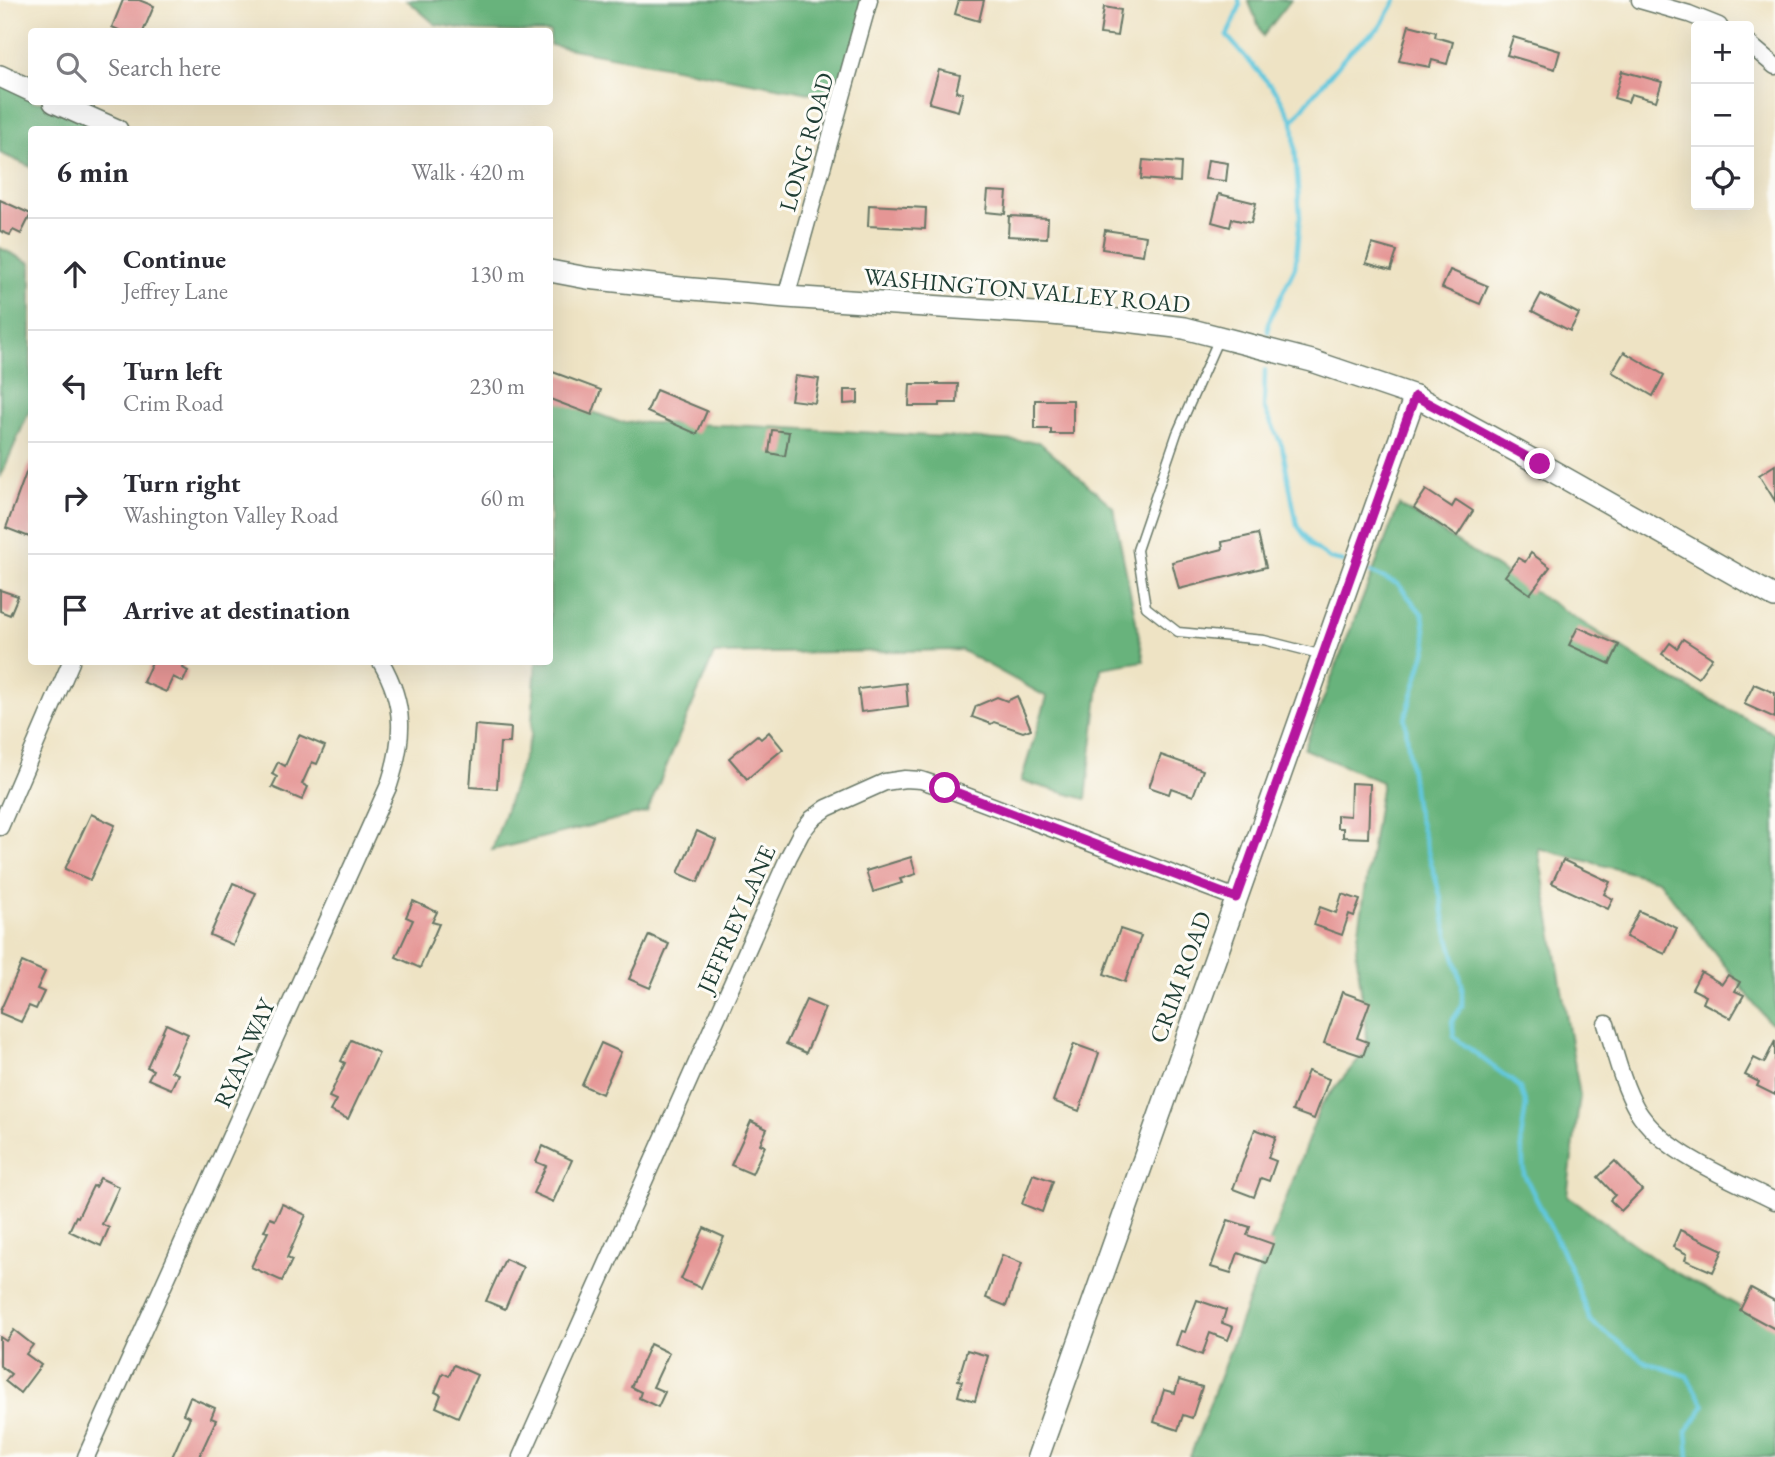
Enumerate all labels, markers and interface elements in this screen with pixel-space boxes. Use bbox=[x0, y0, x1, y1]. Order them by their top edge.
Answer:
map controls bbox=[1691, 21, 1754, 210]
button: + bbox=[1691, 21, 1754, 84]
search box bbox=[28, 28, 553, 105]
icon: search bbox=[52, 48, 90, 86]
text: Search here bbox=[108, 50, 221, 84]
street label: LONG ROAD bbox=[771, 69, 841, 215]
button: − bbox=[1691, 84, 1754, 147]
button: locate bbox=[1691, 147, 1754, 210]
text: 6 min bbox=[56, 152, 129, 191]
text: Walk · 420 m bbox=[411, 157, 525, 187]
text: Continue bbox=[123, 242, 226, 276]
icon: ahead bbox=[56, 255, 94, 293]
text: 130 m bbox=[469, 259, 525, 289]
street label: WASHINGTON VALLEY ROAD bbox=[862, 260, 1192, 320]
text: Jeffrey Lane bbox=[123, 276, 228, 306]
text: Turn left bbox=[123, 354, 222, 388]
icon: left bbox=[56, 367, 94, 405]
text: 230 m bbox=[469, 371, 525, 401]
text: Crim Road bbox=[123, 388, 223, 418]
route end bbox=[1524, 448, 1555, 479]
text: Turn right bbox=[123, 466, 241, 500]
icon: right bbox=[56, 479, 94, 517]
text: 60 m bbox=[480, 483, 525, 513]
text: Washington Valley Road bbox=[123, 500, 339, 530]
icon: arrive bbox=[56, 591, 94, 629]
text: Arrive at destination bbox=[123, 593, 350, 627]
route start bbox=[929, 772, 960, 803]
street label: JEFFREY LANE bbox=[689, 840, 782, 1000]
street label: CRIM ROAD bbox=[1142, 907, 1218, 1047]
street label: RYAN WAY bbox=[206, 993, 282, 1112]

